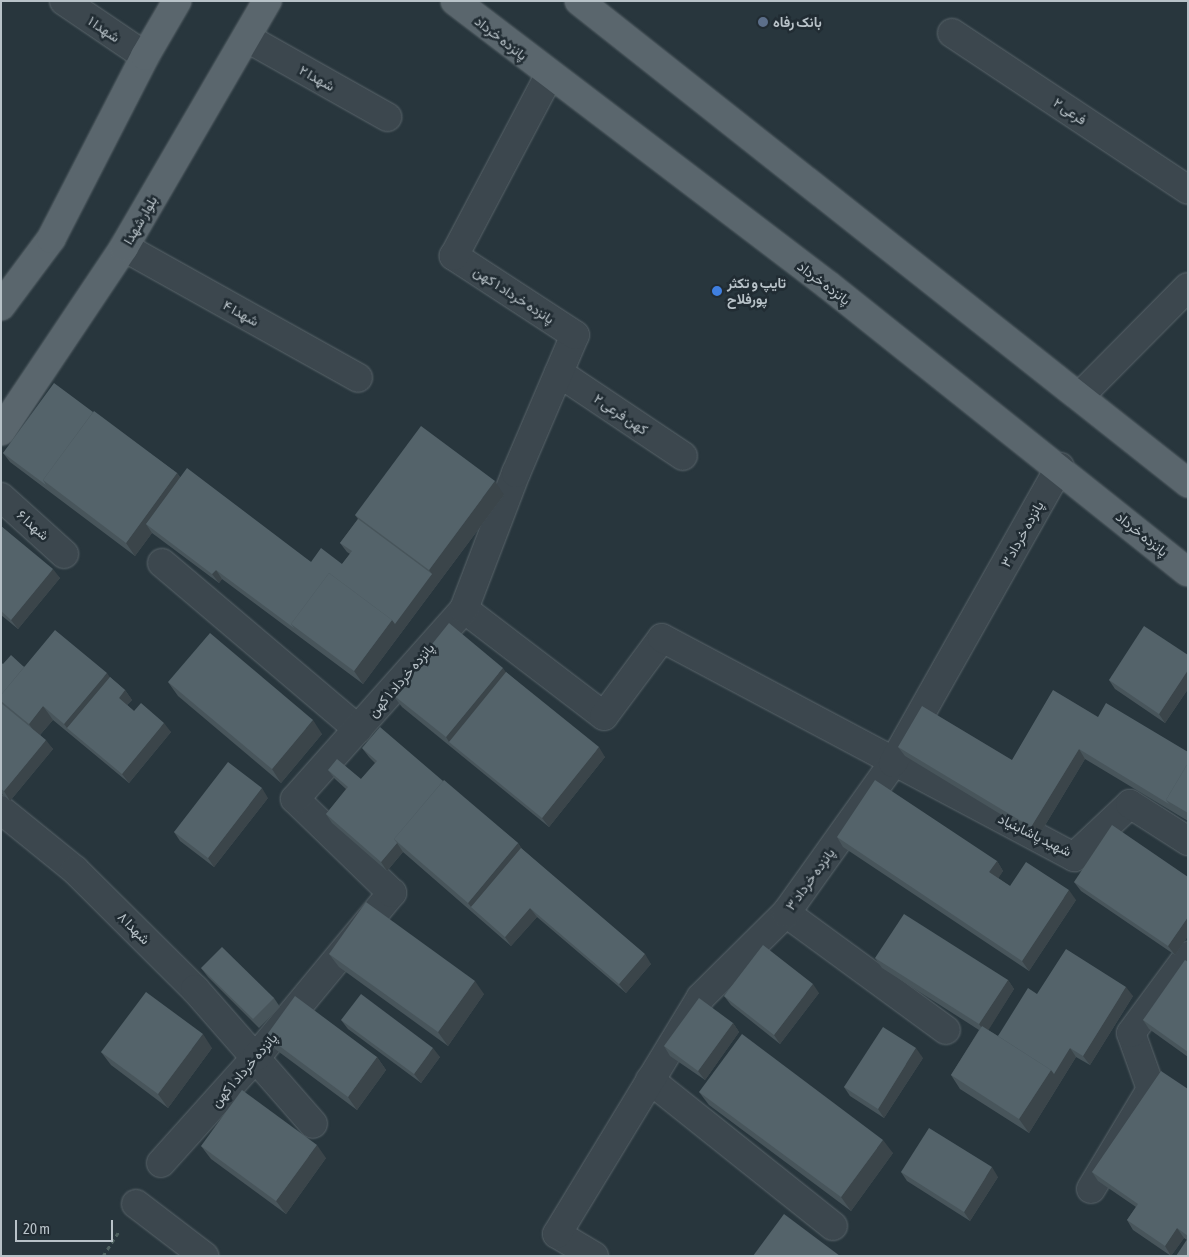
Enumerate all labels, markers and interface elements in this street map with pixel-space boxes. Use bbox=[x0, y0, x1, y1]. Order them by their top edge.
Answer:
street label: شهدا ۱ bbox=[85, 12, 123, 46]
street label: پانزده خرداد bbox=[471, 12, 531, 64]
place label: بانک رفاه bbox=[773, 14, 822, 30]
marker: بانک رفاه bbox=[757, 16, 769, 28]
street label: شهدا ۲ bbox=[296, 61, 338, 95]
street label: فرعی ۲ bbox=[1050, 94, 1090, 128]
street label: بلوار شهدا bbox=[119, 193, 161, 247]
street label: پانزده خرداد bbox=[794, 258, 854, 308]
street label: پانزده خرداد ۱ کهن bbox=[470, 263, 558, 327]
place label: تایپ و تکثر پورفلاح bbox=[727, 275, 786, 308]
marker: تایپ و تکثر پورفلاح bbox=[711, 285, 723, 297]
street label: شهدا ۴ bbox=[220, 296, 262, 330]
street label: کهن فرعی ۲ bbox=[591, 390, 651, 438]
street label: پانزده خرداد ۳ bbox=[997, 498, 1047, 570]
street label: شهدا ۶ bbox=[13, 506, 53, 544]
street label: پانزده خرداد bbox=[1113, 508, 1171, 560]
street label: پانزده خرداد ۱ کهن bbox=[364, 639, 438, 721]
street label: شهید پاشابنیاد bbox=[996, 810, 1074, 860]
street label: پانزده خرداد ۳ bbox=[782, 845, 838, 913]
street label: شهدا ۸ bbox=[114, 908, 154, 948]
street label: پانزده خرداد ۱ کهن bbox=[207, 1029, 281, 1111]
scale bar bbox=[18, 1210, 115, 1242]
text: 20 m bbox=[23, 1220, 50, 1237]

